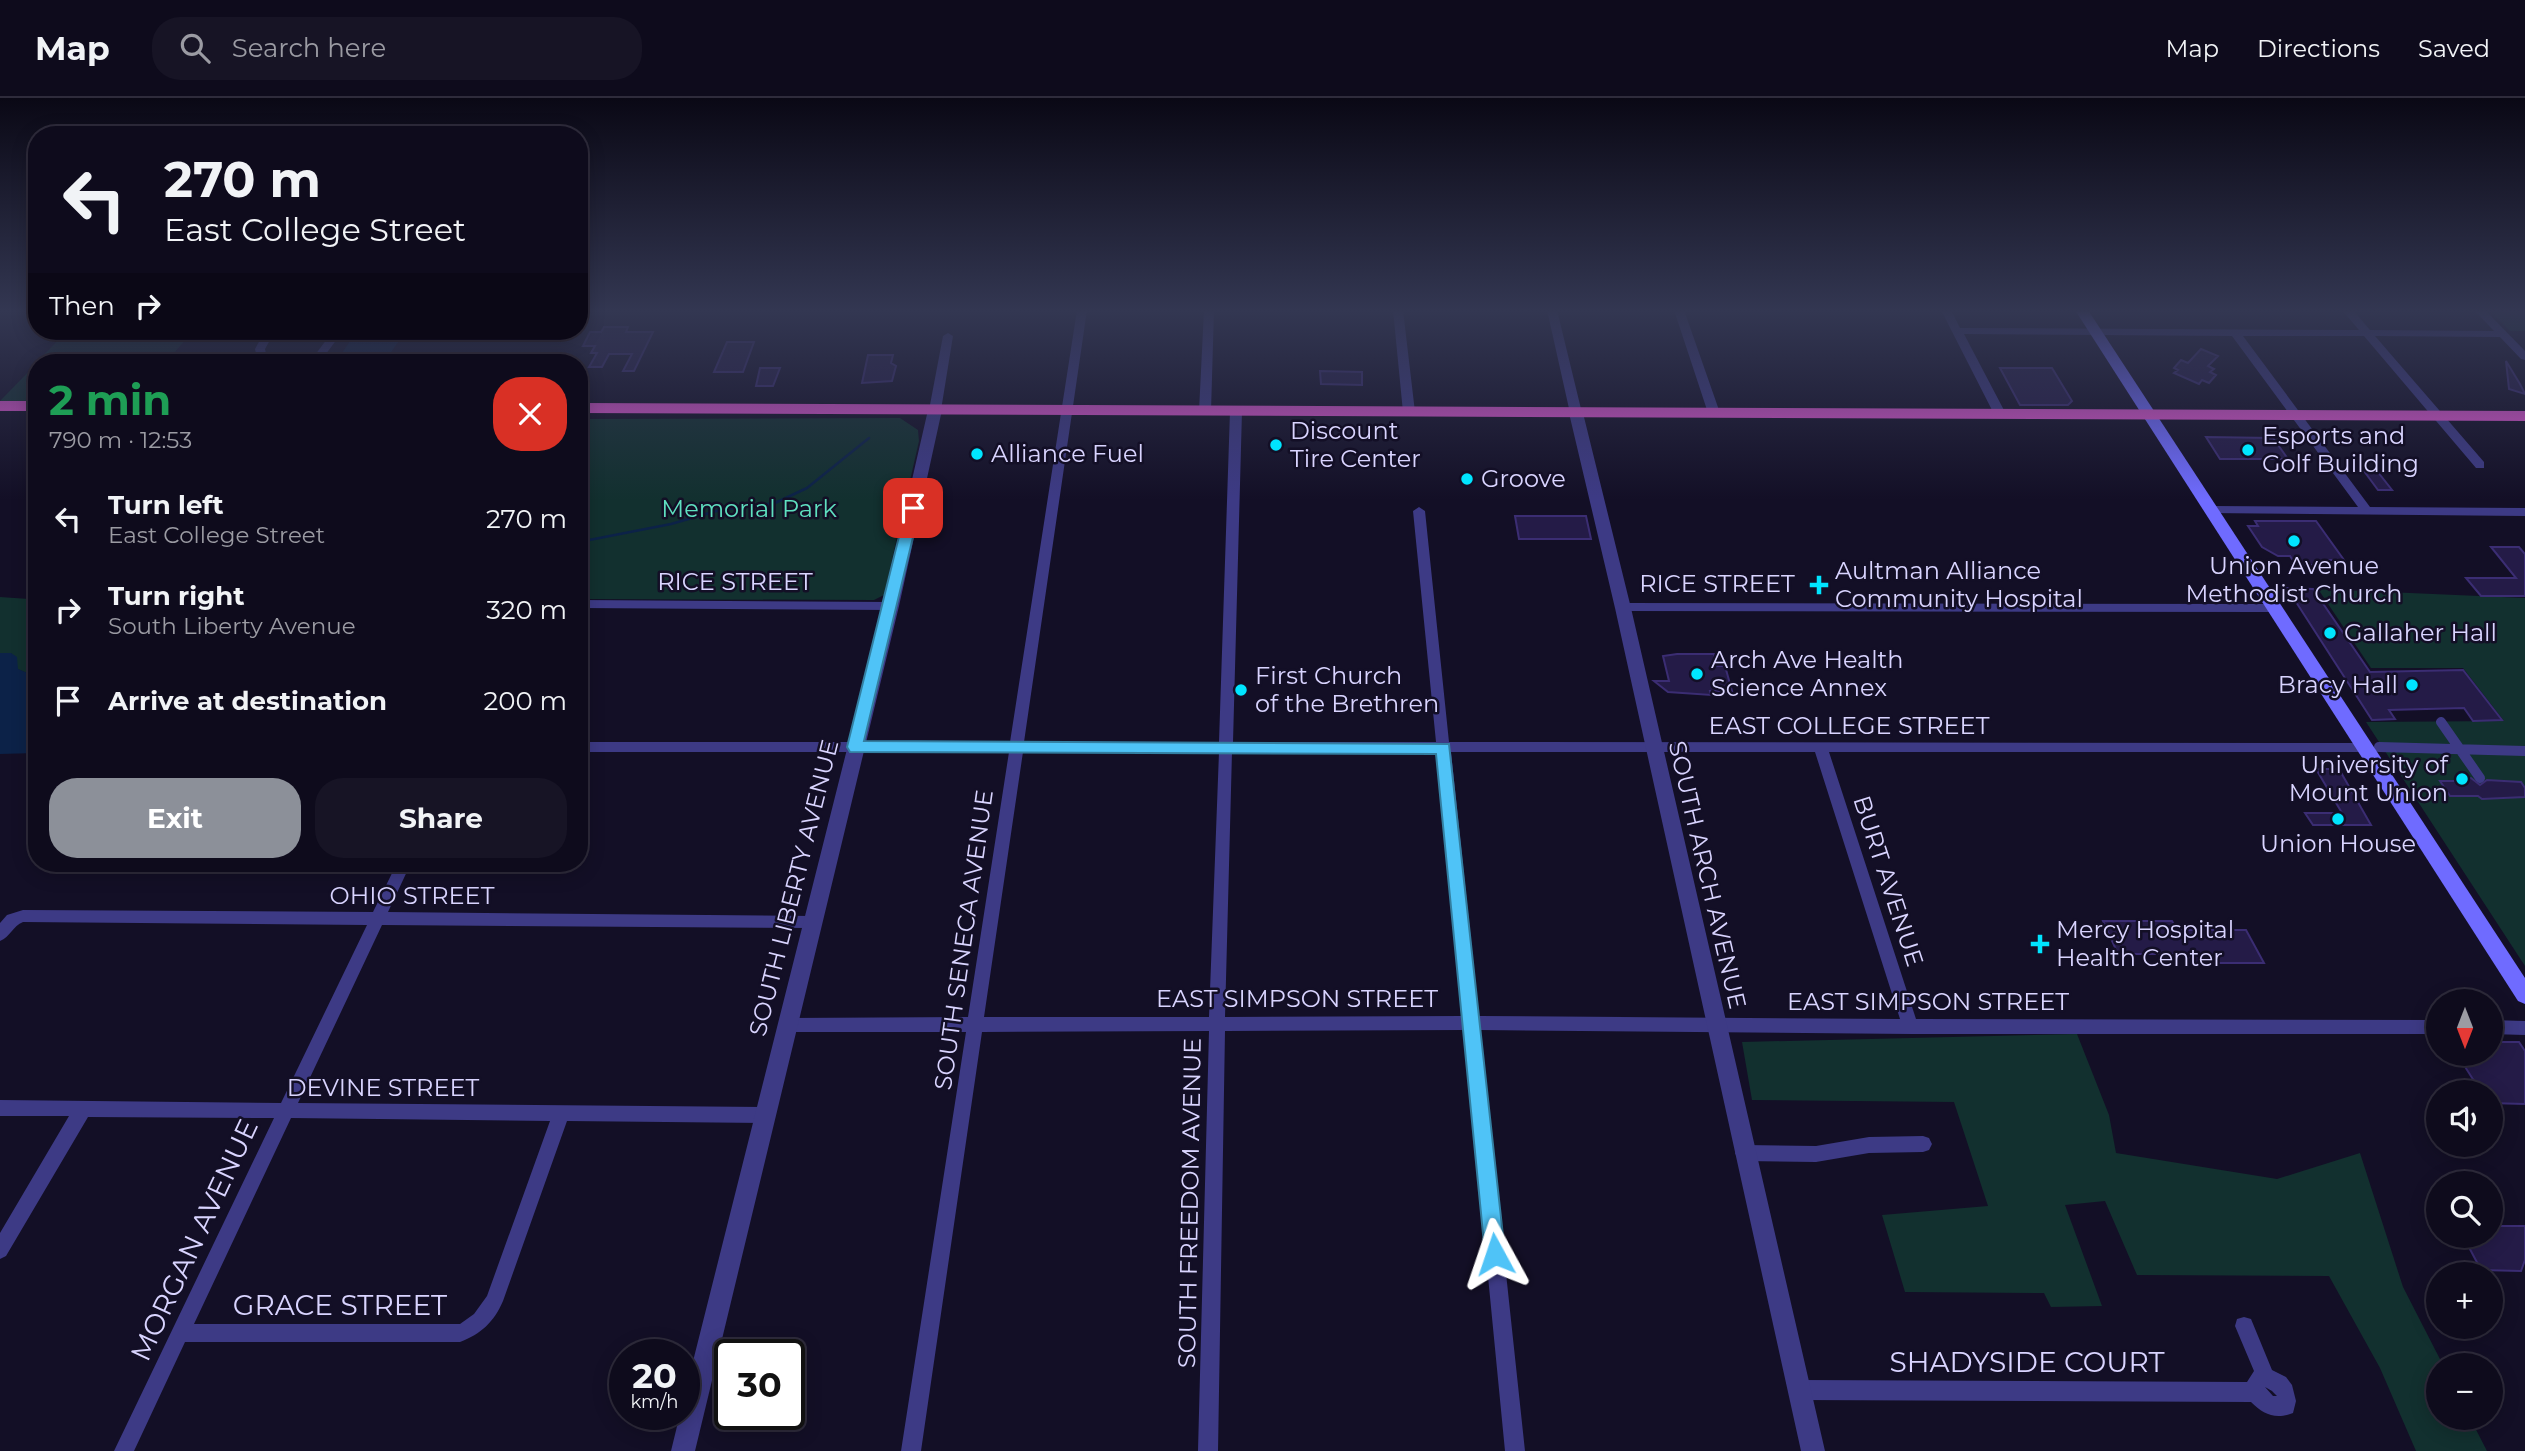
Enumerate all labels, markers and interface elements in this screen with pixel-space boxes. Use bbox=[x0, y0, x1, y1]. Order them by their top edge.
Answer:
search box bbox=[152, 17, 642, 80]
text: Map bbox=[35, 28, 110, 68]
icon: search bbox=[176, 29, 214, 67]
text: Search here bbox=[232, 32, 386, 64]
text: Map bbox=[2166, 34, 2219, 63]
text: Directions bbox=[2257, 34, 2380, 63]
text: Saved bbox=[2418, 34, 2490, 63]
text: 270 m bbox=[164, 150, 321, 209]
icon: left bbox=[49, 154, 140, 245]
text: East College Street bbox=[164, 210, 466, 249]
icon: right bbox=[129, 287, 167, 325]
text: Then bbox=[49, 290, 115, 322]
text: 2 min bbox=[49, 374, 171, 426]
button: close bbox=[493, 377, 567, 451]
place label: Discount Tire Center bbox=[1290, 416, 1421, 473]
place label: Esports and Golf Building bbox=[2262, 421, 2419, 478]
text: 790 m · 12:53 bbox=[49, 426, 192, 454]
marker: Discount Tire Center bbox=[1268, 437, 1284, 453]
place label: Alliance Fuel bbox=[991, 439, 1144, 468]
marker: Esports and Golf Building bbox=[2240, 442, 2256, 458]
marker: Alliance Fuel bbox=[969, 446, 985, 462]
place label: Groove bbox=[1481, 464, 1566, 493]
marker: Groove bbox=[1459, 471, 1475, 487]
pin bbox=[883, 478, 943, 538]
text: Turn left bbox=[108, 489, 224, 521]
icon: arrive bbox=[894, 489, 932, 527]
park label: Memorial Park bbox=[661, 494, 837, 523]
icon: left bbox=[49, 500, 87, 538]
text: 270 m bbox=[486, 503, 567, 535]
text: East College Street bbox=[108, 521, 325, 549]
marker: Union Avenue Methodist Church bbox=[2286, 533, 2302, 549]
place label: Union Avenue Methodist Church bbox=[2185, 551, 2403, 608]
place label: Aultman Alliance Community Hospital bbox=[1835, 556, 2083, 613]
street label: RICE STREET bbox=[657, 567, 813, 596]
street label: RICE STREET bbox=[1639, 569, 1795, 598]
marker: Aultman Alliance Community Hospital bbox=[1809, 575, 1829, 595]
text: Turn right bbox=[108, 580, 244, 612]
icon: right bbox=[49, 591, 87, 629]
text: 320 m bbox=[486, 594, 567, 626]
text: South Liberty Avenue bbox=[108, 612, 356, 640]
place label: Gallaher Hall bbox=[2344, 618, 2497, 647]
marker: Gallaher Hall bbox=[2322, 625, 2338, 641]
place label: Arch Ave Health Science Annex bbox=[1711, 645, 1903, 702]
place label: First Church of the Brethren bbox=[1255, 661, 1439, 718]
marker: Arch Ave Health Science Annex bbox=[1689, 666, 1705, 682]
place label: Bracy Hall bbox=[2278, 670, 2398, 699]
marker: Bracy Hall bbox=[2404, 677, 2420, 693]
icon: arrive bbox=[49, 682, 87, 720]
marker: First Church of the Brethren bbox=[1233, 682, 1249, 698]
text: Arrive at destination bbox=[108, 685, 387, 717]
text: 200 m bbox=[483, 685, 567, 717]
street label: EAST COLLEGE STREET bbox=[1709, 711, 1990, 740]
street label: SOUTH LIBERTY AVENUE bbox=[743, 737, 844, 1039]
street label: SOUTH ARCH AVENUE bbox=[1663, 738, 1752, 1012]
place label: University of Mount Union bbox=[2289, 750, 2449, 807]
marker: University of Mount Union bbox=[2454, 771, 2470, 787]
button: Exit bbox=[49, 778, 301, 858]
button: Share bbox=[315, 778, 567, 858]
street label: SOUTH SENECA AVENUE bbox=[928, 788, 999, 1092]
street label: BURT AVENUE bbox=[1847, 792, 1930, 970]
marker: Union House bbox=[2330, 811, 2346, 827]
place label: Union House bbox=[2260, 829, 2416, 858]
street label: OHIO STREET bbox=[330, 881, 495, 910]
place label: Mercy Hospital Health Center bbox=[2056, 915, 2234, 972]
marker: Mercy Hospital Health Center bbox=[2030, 934, 2050, 954]
street label: EAST SIMPSON STREET bbox=[1156, 984, 1438, 1013]
street label: EAST SIMPSON STREET bbox=[1787, 987, 2069, 1016]
north arrow bbox=[2426, 989, 2502, 1066]
map controls bbox=[2426, 989, 2503, 1430]
street label: SOUTH FREEDOM AVENUE bbox=[1172, 1038, 1207, 1368]
street label: DEVINE STREET bbox=[287, 1073, 480, 1102]
button: sound bbox=[2426, 1080, 2503, 1157]
street label: MORGAN AVENUE bbox=[123, 1114, 265, 1366]
button: search bbox=[2426, 1171, 2503, 1248]
position arrow bbox=[1458, 1217, 1532, 1291]
button: + bbox=[2426, 1262, 2503, 1339]
street label: GRACE STREET bbox=[233, 1288, 447, 1322]
speed limit sign: 30 bbox=[714, 1339, 805, 1430]
street label: SHADYSIDE COURT bbox=[1889, 1345, 2165, 1379]
button: − bbox=[2426, 1353, 2503, 1430]
text: 20 bbox=[632, 1354, 677, 1397]
text: km/h bbox=[630, 1391, 679, 1413]

